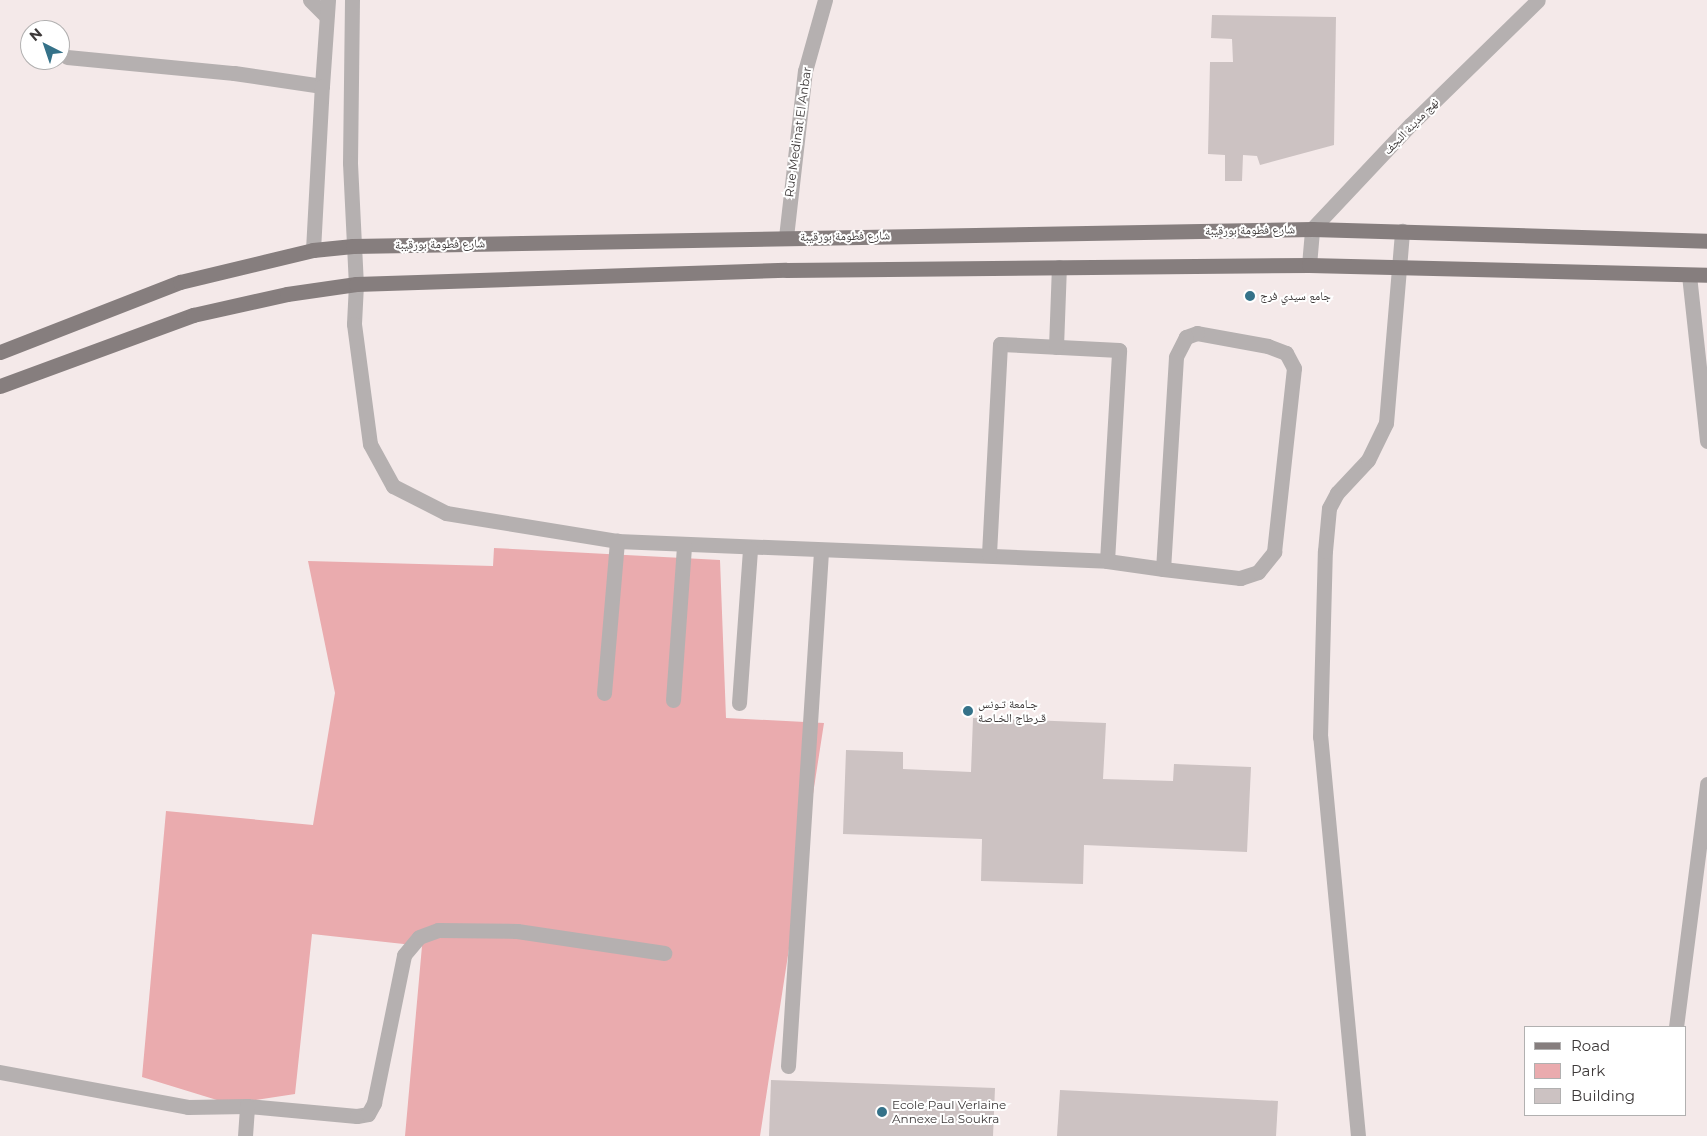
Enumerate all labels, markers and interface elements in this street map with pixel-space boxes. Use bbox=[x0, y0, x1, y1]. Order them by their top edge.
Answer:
north arrow bbox=[20, 20, 70, 70]
text: N bbox=[26, 24, 46, 45]
street label: Rue Medinat El Anbar bbox=[782, 66, 814, 198]
street label: نهج مدينة النجف bbox=[1380, 95, 1442, 157]
street label: شارع فطومة بورقيبة bbox=[1205, 222, 1295, 238]
street label: شارع فطومة بورقيبة bbox=[800, 228, 890, 244]
street label: شارع فطومة بورقيبة bbox=[395, 236, 485, 252]
place label: جامع سيدي فرج bbox=[1260, 289, 1331, 303]
marker: جامع سيدي فرج bbox=[1244, 290, 1256, 302]
place label: جـامعة تـونس قـرطاج الخـاصة bbox=[978, 697, 1046, 725]
marker: جـامعة تـونس قـرطاج الخـاصة bbox=[962, 705, 974, 717]
legend bbox=[1524, 1026, 1687, 1116]
text: Road bbox=[1571, 1036, 1610, 1055]
text: Park bbox=[1571, 1061, 1605, 1080]
text: Building bbox=[1571, 1086, 1635, 1105]
place label: Ecole Paul Verlaine Annexe La Soukra bbox=[892, 1098, 1006, 1126]
marker: Ecole Paul Verlaine Annexe La Soukra bbox=[876, 1106, 888, 1118]

